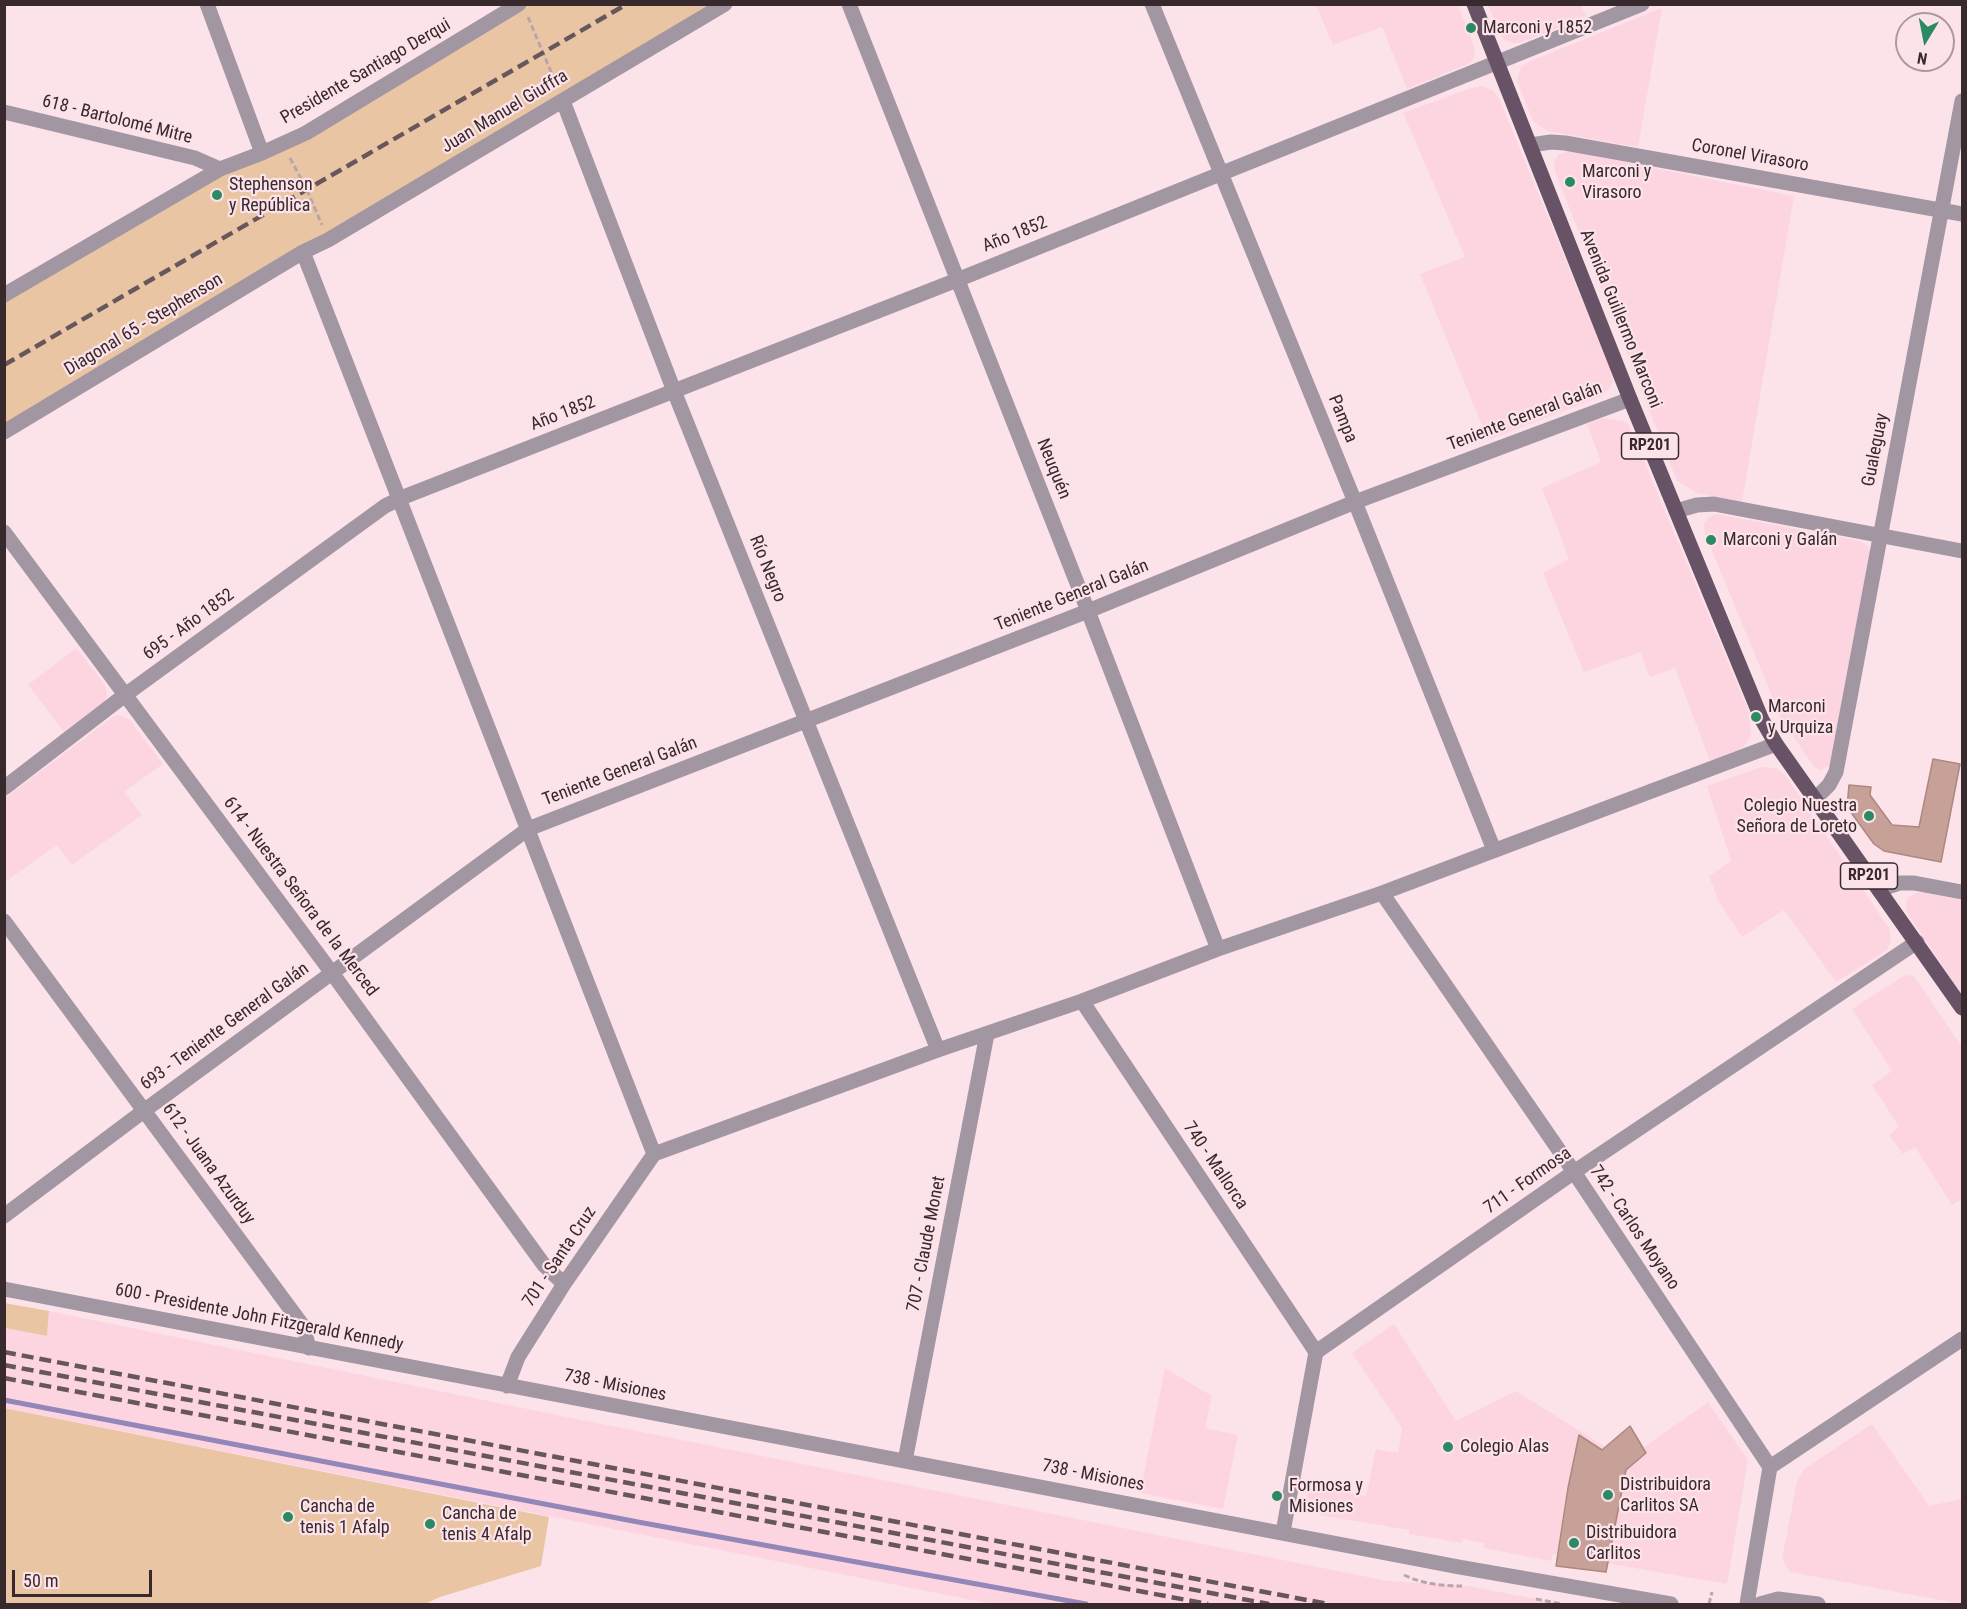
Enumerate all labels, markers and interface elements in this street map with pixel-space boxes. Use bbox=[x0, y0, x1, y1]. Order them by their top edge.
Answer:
north arrow bbox=[1895, 12, 1955, 72]
street label: Presidente Santiago Derqui bbox=[277, 14, 455, 130]
place label: Marconi y 1852 bbox=[1483, 17, 1592, 39]
marker: Marconi y 1852 bbox=[1464, 21, 1478, 35]
text: N bbox=[1916, 48, 1929, 68]
street label: Juan Manuel Giuffra bbox=[438, 66, 572, 158]
street label: 618 - Bartolomé Mitre bbox=[40, 91, 194, 149]
street label: Coronel Virasoro bbox=[1690, 135, 1810, 177]
place label: Marconi y Virasoro bbox=[1582, 161, 1651, 204]
place label: Stephenson y República bbox=[229, 174, 313, 216]
marker: Marconi y Virasoro bbox=[1563, 175, 1577, 189]
marker: Stephenson y República bbox=[210, 188, 224, 202]
street label: Año 1852 bbox=[980, 212, 1050, 258]
street label: Avenida Guillermo Marconi bbox=[1574, 227, 1666, 411]
street label: Diagonal 65 - Stephenson bbox=[61, 269, 227, 381]
street label: Teniente General Galán bbox=[1445, 378, 1605, 456]
street label: Año 1852 bbox=[527, 392, 599, 436]
street label: Pampa bbox=[1323, 392, 1361, 446]
street label: Gualeguay bbox=[1858, 412, 1894, 488]
road number: RP201 bbox=[1622, 433, 1678, 459]
street label: Neuquén bbox=[1031, 436, 1075, 502]
place label: Marconi y Galán bbox=[1723, 529, 1837, 551]
street label: Río Negro bbox=[744, 533, 790, 605]
marker: Marconi y Galán bbox=[1704, 533, 1718, 547]
street label: Teniente General Galán bbox=[992, 555, 1152, 637]
street label: 695 - Año 1852 bbox=[139, 585, 239, 665]
place label: Marconi y Urquiza bbox=[1768, 696, 1833, 738]
marker: Marconi y Urquiza bbox=[1749, 710, 1763, 724]
street label: Teniente General Galán bbox=[540, 733, 700, 811]
street label: 614 - Nuestra Señora de la Merced bbox=[218, 793, 382, 1001]
place label: Colegio Nuestra Señora de Loreto bbox=[1737, 795, 1857, 838]
marker: Colegio Nuestra Señora de Loreto bbox=[1862, 809, 1876, 823]
road number: RP201 bbox=[1840, 863, 1898, 889]
street label: 693 - Teniente General Galán bbox=[136, 959, 314, 1095]
street label: 612 - Juana Azurduy bbox=[157, 1099, 259, 1229]
street label: 740 - Mallorca bbox=[1178, 1118, 1252, 1214]
street label: 711 - Formosa bbox=[1480, 1143, 1576, 1219]
street label: 742 - Carlos Moyano bbox=[1584, 1162, 1684, 1294]
street label: 707 - Claude Monet bbox=[903, 1174, 951, 1314]
street label: 701 - Santa Cruz bbox=[518, 1203, 602, 1311]
street label: 600 - Presidente John Fitzgerald Kennedy bbox=[113, 1279, 405, 1357]
street label: 738 - Misiones bbox=[562, 1365, 668, 1407]
place label: Colegio Alas bbox=[1460, 1436, 1549, 1458]
marker: Colegio Alas bbox=[1441, 1440, 1455, 1454]
street label: 738 - Misiones bbox=[1040, 1455, 1146, 1497]
place label: Distribuidora Carlitos SA bbox=[1620, 1474, 1711, 1516]
place label: Formosa y Misiones bbox=[1289, 1475, 1363, 1518]
marker: Distribuidora Carlitos SA bbox=[1601, 1488, 1615, 1502]
marker: Formosa y Misiones bbox=[1270, 1489, 1284, 1503]
place label: Cancha de tenis 1 Afalp bbox=[300, 1496, 390, 1538]
place label: Cancha de tenis 4 Afalp bbox=[442, 1503, 532, 1546]
marker: Cancha de tenis 1 Afalp bbox=[281, 1510, 295, 1524]
marker: Cancha de tenis 4 Afalp bbox=[423, 1517, 437, 1531]
place label: Distribuidora Carlitos bbox=[1586, 1522, 1677, 1564]
marker: Distribuidora Carlitos bbox=[1567, 1536, 1581, 1550]
scale bar bbox=[15, 1558, 154, 1596]
text: 50 m bbox=[23, 1570, 58, 1591]

